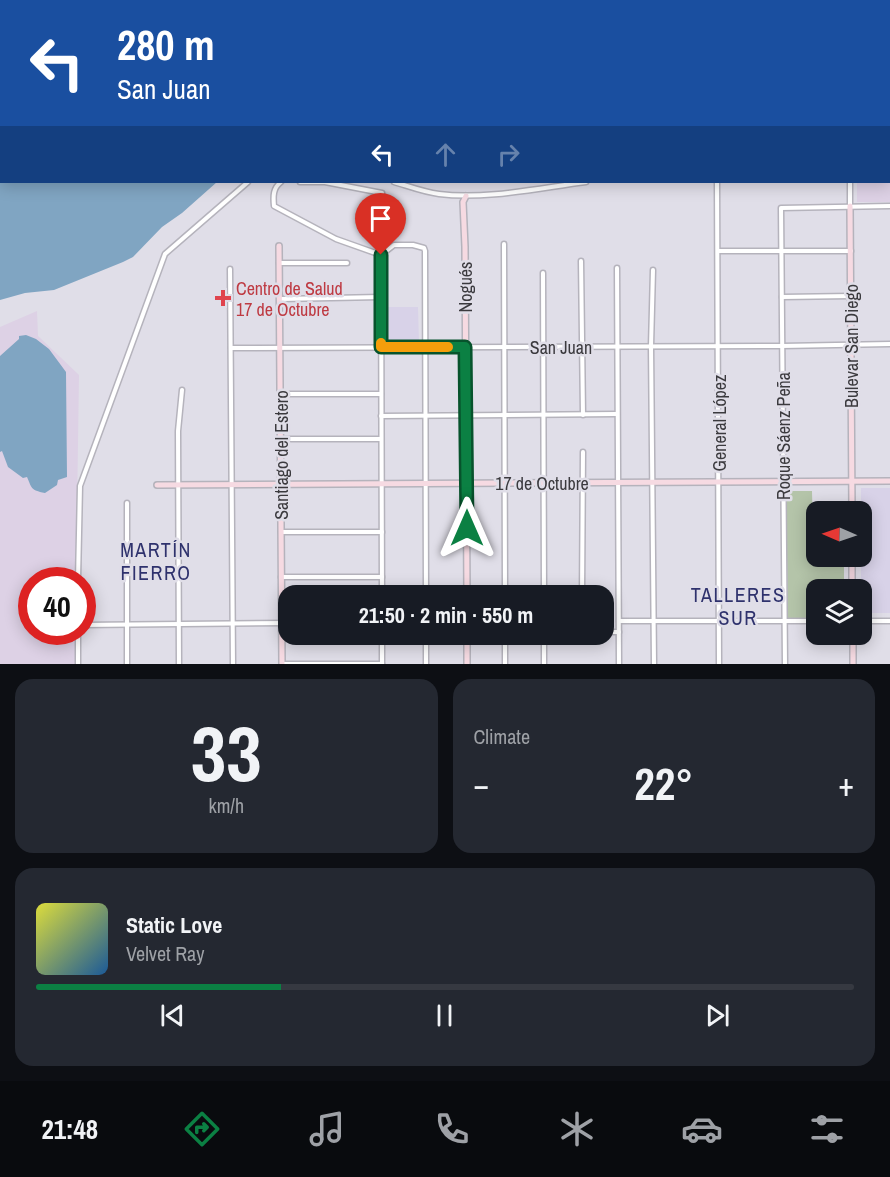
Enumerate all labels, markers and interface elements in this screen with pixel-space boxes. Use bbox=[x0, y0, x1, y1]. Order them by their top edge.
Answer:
text: 280 m bbox=[117, 17, 215, 73]
icon: left bbox=[18, 24, 96, 102]
text: San Juan bbox=[117, 71, 211, 107]
icon: left bbox=[366, 138, 399, 171]
icon: ahead bbox=[429, 138, 462, 171]
icon: right bbox=[492, 138, 525, 171]
pin bbox=[355, 193, 406, 255]
icon: arrive bbox=[364, 202, 397, 235]
street label: Nogués bbox=[453, 262, 478, 312]
place label: Centro de Salud 17 de Octubre bbox=[236, 276, 343, 322]
street label: Bulevar San Diego bbox=[839, 284, 864, 408]
marker: Centro de Salud 17 de Octubre bbox=[214, 289, 232, 307]
street label: San Juan bbox=[530, 335, 592, 360]
street label: Roque Sáenz Peña bbox=[771, 372, 796, 500]
street label: General López bbox=[707, 375, 732, 471]
street label: Santiago del Estero bbox=[269, 390, 294, 520]
street label: 17 de Octubre bbox=[495, 471, 589, 496]
position arrow bbox=[435, 496, 499, 560]
north arrow bbox=[806, 501, 872, 567]
map controls bbox=[806, 501, 872, 645]
district label: MARTÍN FIERRO bbox=[120, 536, 192, 586]
speed limit sign: 40 bbox=[18, 567, 96, 645]
button: layers bbox=[806, 579, 872, 645]
district label: TALLERES SUR bbox=[691, 581, 785, 631]
text: 21:50 · 2 min · 550 m bbox=[359, 600, 533, 630]
text: 33 bbox=[191, 700, 262, 805]
text: Climate bbox=[474, 723, 530, 750]
text: 22° bbox=[634, 753, 693, 814]
text: − bbox=[474, 762, 489, 806]
text: + bbox=[838, 762, 854, 806]
text: km/h bbox=[208, 792, 244, 819]
text: Static Love bbox=[126, 910, 222, 940]
text: Velvet Ray bbox=[126, 940, 204, 967]
icon: previous bbox=[156, 999, 189, 1032]
icon: pause bbox=[428, 999, 461, 1032]
icon: next bbox=[701, 999, 734, 1032]
icon: directions bbox=[181, 1108, 223, 1150]
icon: music bbox=[306, 1108, 348, 1150]
icon: phone bbox=[431, 1108, 473, 1150]
icon: climate bbox=[556, 1108, 598, 1150]
icon: car bbox=[681, 1108, 723, 1150]
icon: filters bbox=[806, 1108, 848, 1150]
text: 21:48 bbox=[42, 1111, 98, 1147]

